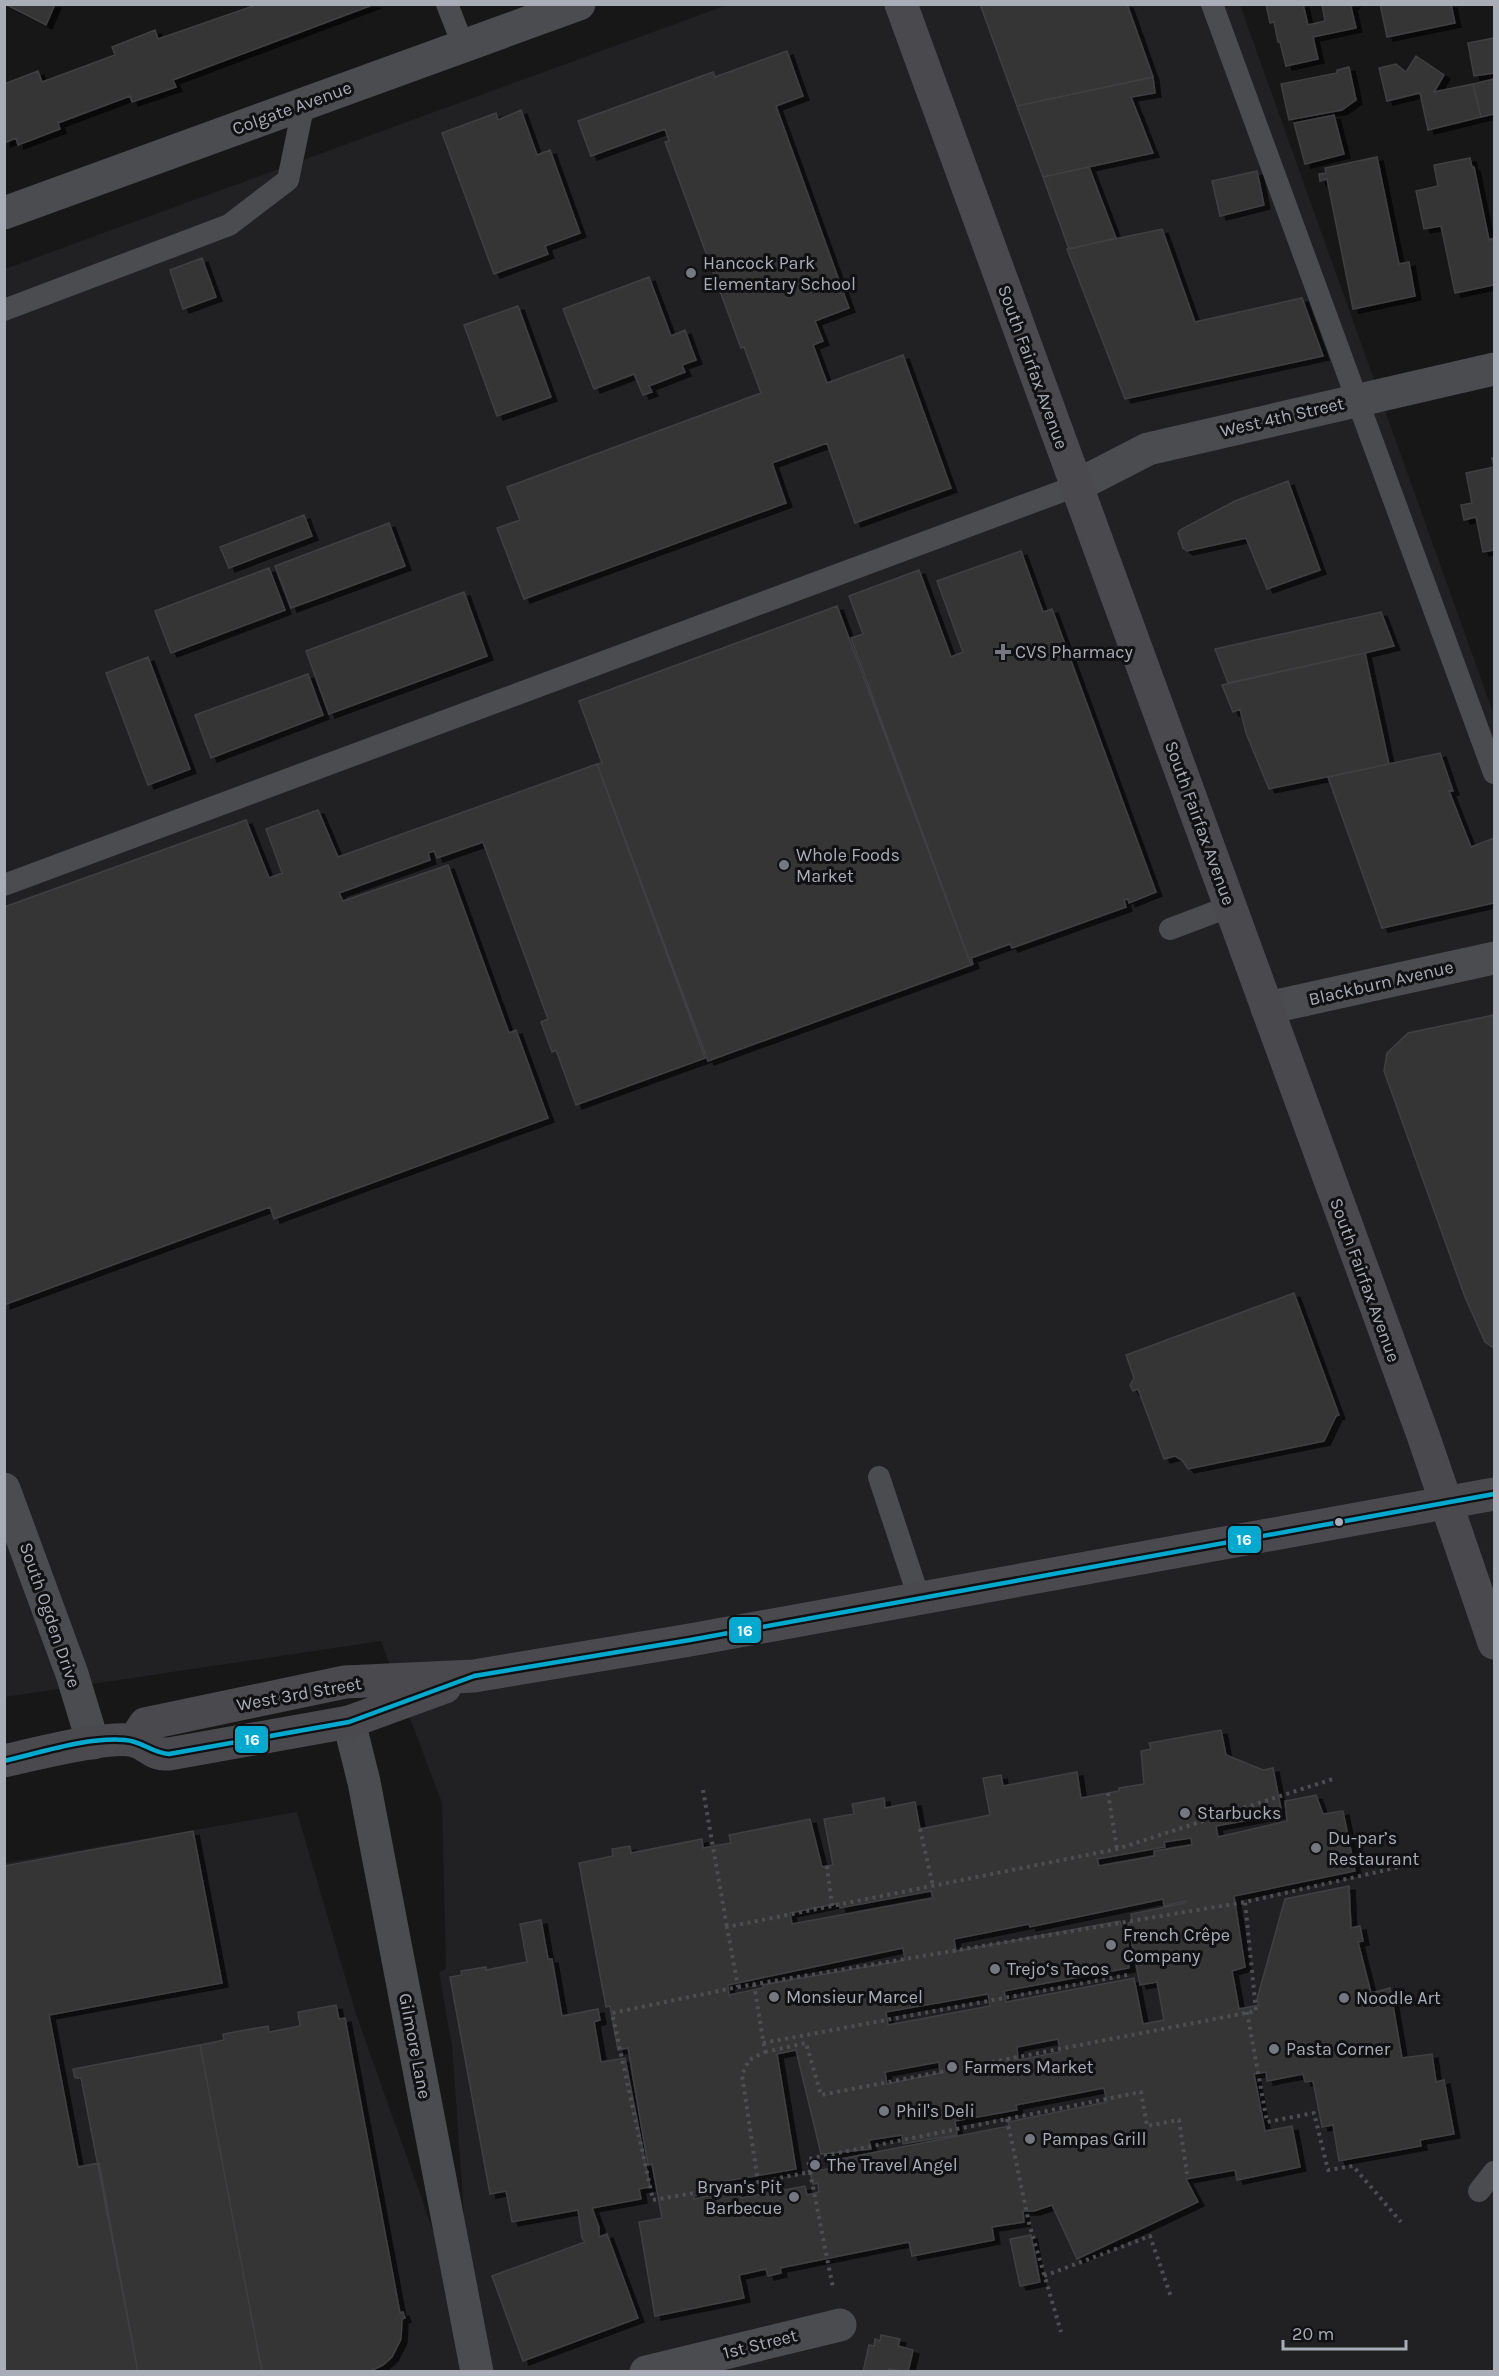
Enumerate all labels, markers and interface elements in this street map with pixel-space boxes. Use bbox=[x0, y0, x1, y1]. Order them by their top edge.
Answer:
street label: Colgate Avenue bbox=[229, 76, 355, 140]
place label: Hancock Park Elementary School bbox=[703, 252, 856, 295]
marker: Hancock Park Elementary School bbox=[684, 266, 698, 280]
street label: South Fairfax Avenue bbox=[993, 282, 1073, 452]
street label: West 4th Street bbox=[1218, 392, 1346, 442]
place label: CVS Pharmacy bbox=[1015, 641, 1134, 663]
marker: CVS Pharmacy bbox=[996, 645, 1010, 659]
street label: South Fairfax Avenue bbox=[1160, 738, 1240, 908]
place label: Whole Foods Market bbox=[796, 844, 900, 887]
marker: Whole Foods Market bbox=[777, 858, 791, 872]
street label: Blackburn Avenue bbox=[1306, 956, 1456, 1010]
street label: South Fairfax Avenue bbox=[1325, 1195, 1405, 1365]
unlabelled marker bbox=[1333, 1516, 1345, 1528]
line badge: 16 bbox=[1227, 1525, 1262, 1554]
text: 16 bbox=[1236, 1530, 1252, 1549]
street label: South Ogden Drive bbox=[15, 1539, 85, 1691]
line badge: 16 bbox=[728, 1616, 762, 1644]
text: 16 bbox=[737, 1621, 753, 1640]
street label: West 3rd Street bbox=[235, 1672, 364, 1716]
line badge: 16 bbox=[234, 1725, 269, 1754]
text: 16 bbox=[244, 1730, 260, 1749]
place label: Starbucks bbox=[1197, 1802, 1282, 1824]
marker: Starbucks bbox=[1178, 1806, 1192, 1820]
place label: Du-par’s Restaurant bbox=[1328, 1827, 1420, 1870]
marker: Du-par’s Restaurant bbox=[1309, 1841, 1323, 1855]
place label: French Crêpe Company bbox=[1123, 1924, 1230, 1967]
marker: French Crêpe Company bbox=[1104, 1938, 1118, 1952]
place label: Trejo‘s Tacos bbox=[1007, 1958, 1109, 1980]
marker: Trejo‘s Tacos bbox=[988, 1962, 1002, 1976]
place label: Monsieur Marcel bbox=[786, 1986, 923, 2008]
place label: Noodle Art bbox=[1356, 1987, 1441, 2009]
marker: Monsieur Marcel bbox=[767, 1990, 781, 2004]
street label: Gilmore Lane bbox=[394, 1991, 436, 2101]
marker: Noodle Art bbox=[1337, 1991, 1351, 2005]
place label: Pasta Corner bbox=[1286, 2038, 1391, 2060]
marker: Pasta Corner bbox=[1267, 2042, 1281, 2056]
place label: Farmers Market bbox=[964, 2056, 1094, 2078]
marker: Farmers Market bbox=[945, 2060, 959, 2074]
place label: Phil's Deli bbox=[896, 2100, 975, 2122]
marker: Phil's Deli bbox=[877, 2104, 891, 2118]
place label: Pampas Grill bbox=[1042, 2128, 1146, 2150]
marker: Pampas Grill bbox=[1023, 2132, 1037, 2146]
place label: The Travel Angel bbox=[827, 2154, 958, 2176]
marker: The Travel Angel bbox=[808, 2158, 822, 2172]
place label: Bryan's Pit Barbecue bbox=[697, 2176, 782, 2219]
marker: Bryan's Pit Barbecue bbox=[787, 2190, 801, 2204]
scale bar bbox=[1283, 2313, 1406, 2351]
text: 20 m bbox=[1292, 2323, 1334, 2345]
street label: 1st Street bbox=[721, 2324, 800, 2364]

